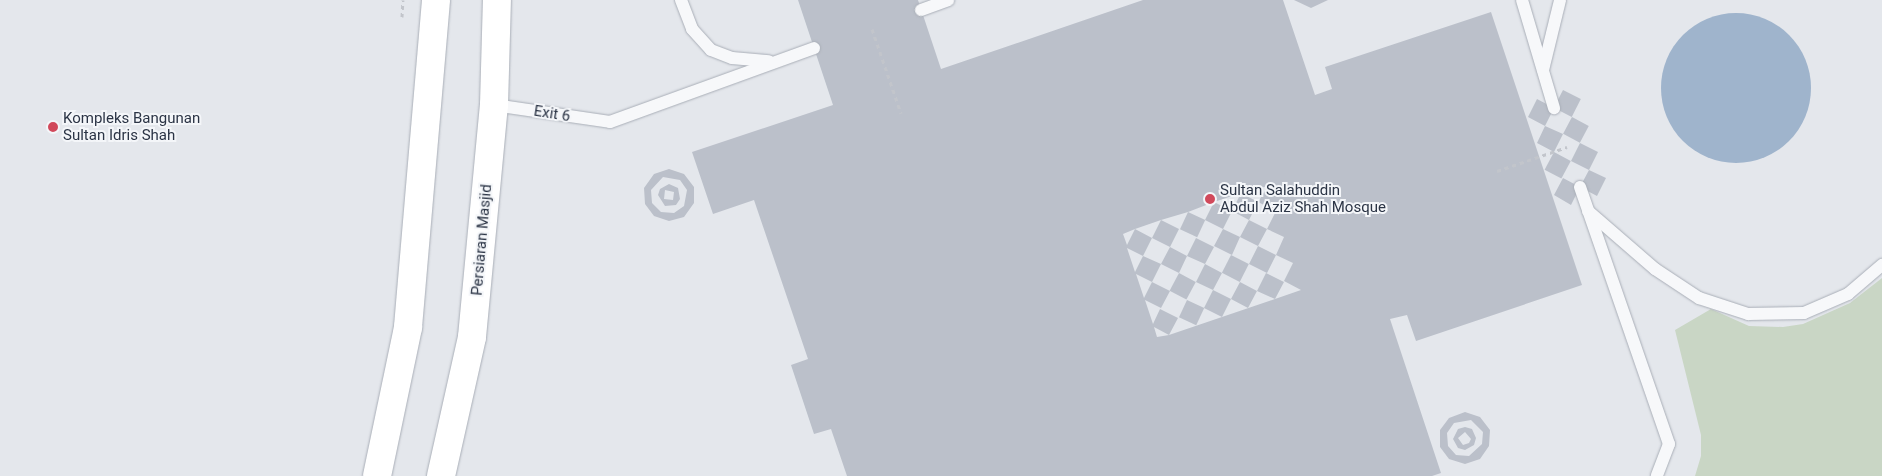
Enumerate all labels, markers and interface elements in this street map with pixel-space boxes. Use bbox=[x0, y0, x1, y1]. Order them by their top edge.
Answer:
street label: Exit 6 bbox=[532, 102, 572, 126]
place label: Kompleks Bangunan Sultan Idris Shah bbox=[63, 109, 200, 144]
marker: Kompleks Bangunan Sultan Idris Shah bbox=[47, 121, 59, 133]
place label: Sultan Salahuddin Abdul Aziz Shah Mosque bbox=[1220, 181, 1386, 216]
street label: Persiaran Masjid bbox=[468, 184, 496, 296]
marker: Sultan Salahuddin Abdul Aziz Shah Mosque bbox=[1204, 193, 1216, 205]

